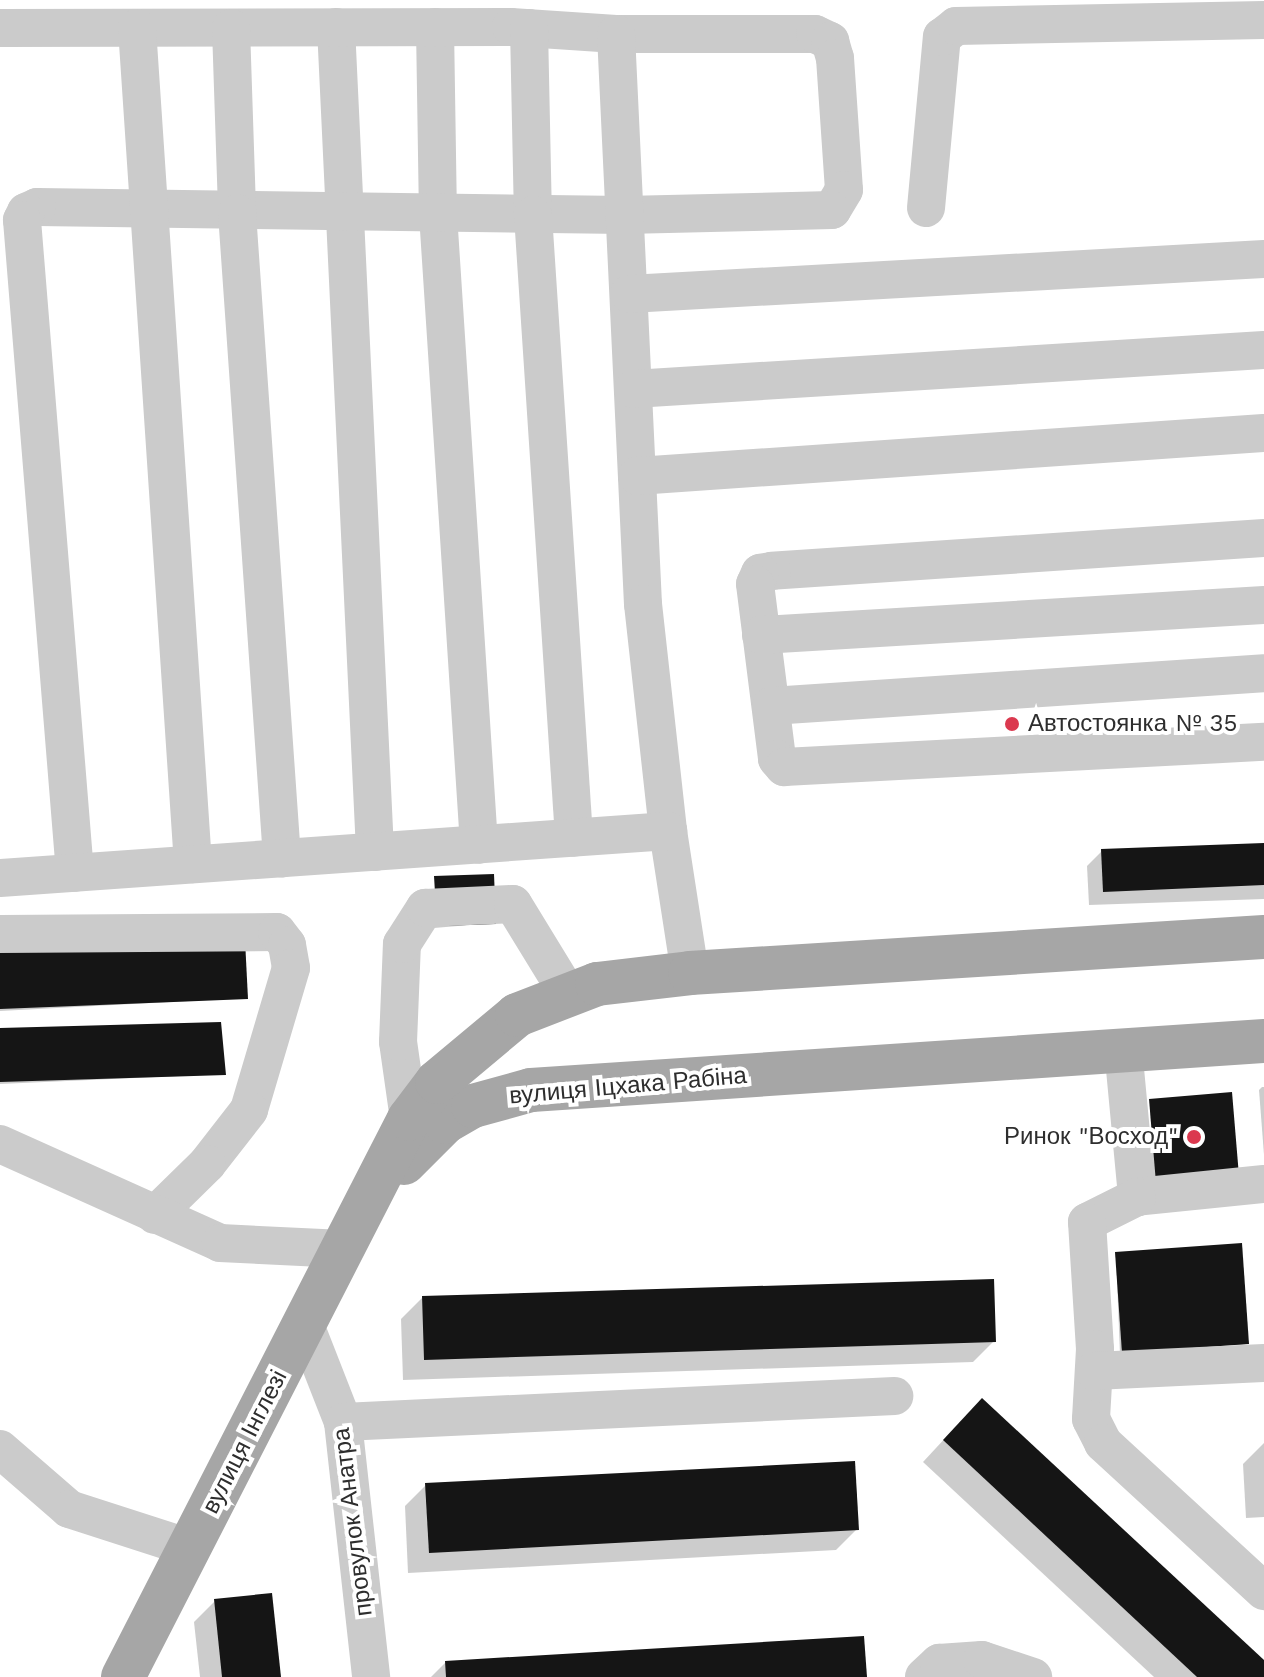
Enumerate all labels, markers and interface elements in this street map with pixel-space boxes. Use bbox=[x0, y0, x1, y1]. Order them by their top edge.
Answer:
place label: Автостоянка № 35 bbox=[1028, 710, 1238, 738]
marker: Автостоянка № 35 bbox=[1003, 715, 1021, 733]
street label: вулиця Іцхака Рабіна bbox=[508, 1061, 748, 1111]
place label: Ринок "Восход" bbox=[1004, 1123, 1178, 1151]
marker: Ринок "Восход" bbox=[1185, 1128, 1203, 1146]
street label: вулиця Інглезі bbox=[196, 1365, 294, 1519]
street label: провулок Анатра bbox=[327, 1426, 379, 1618]

